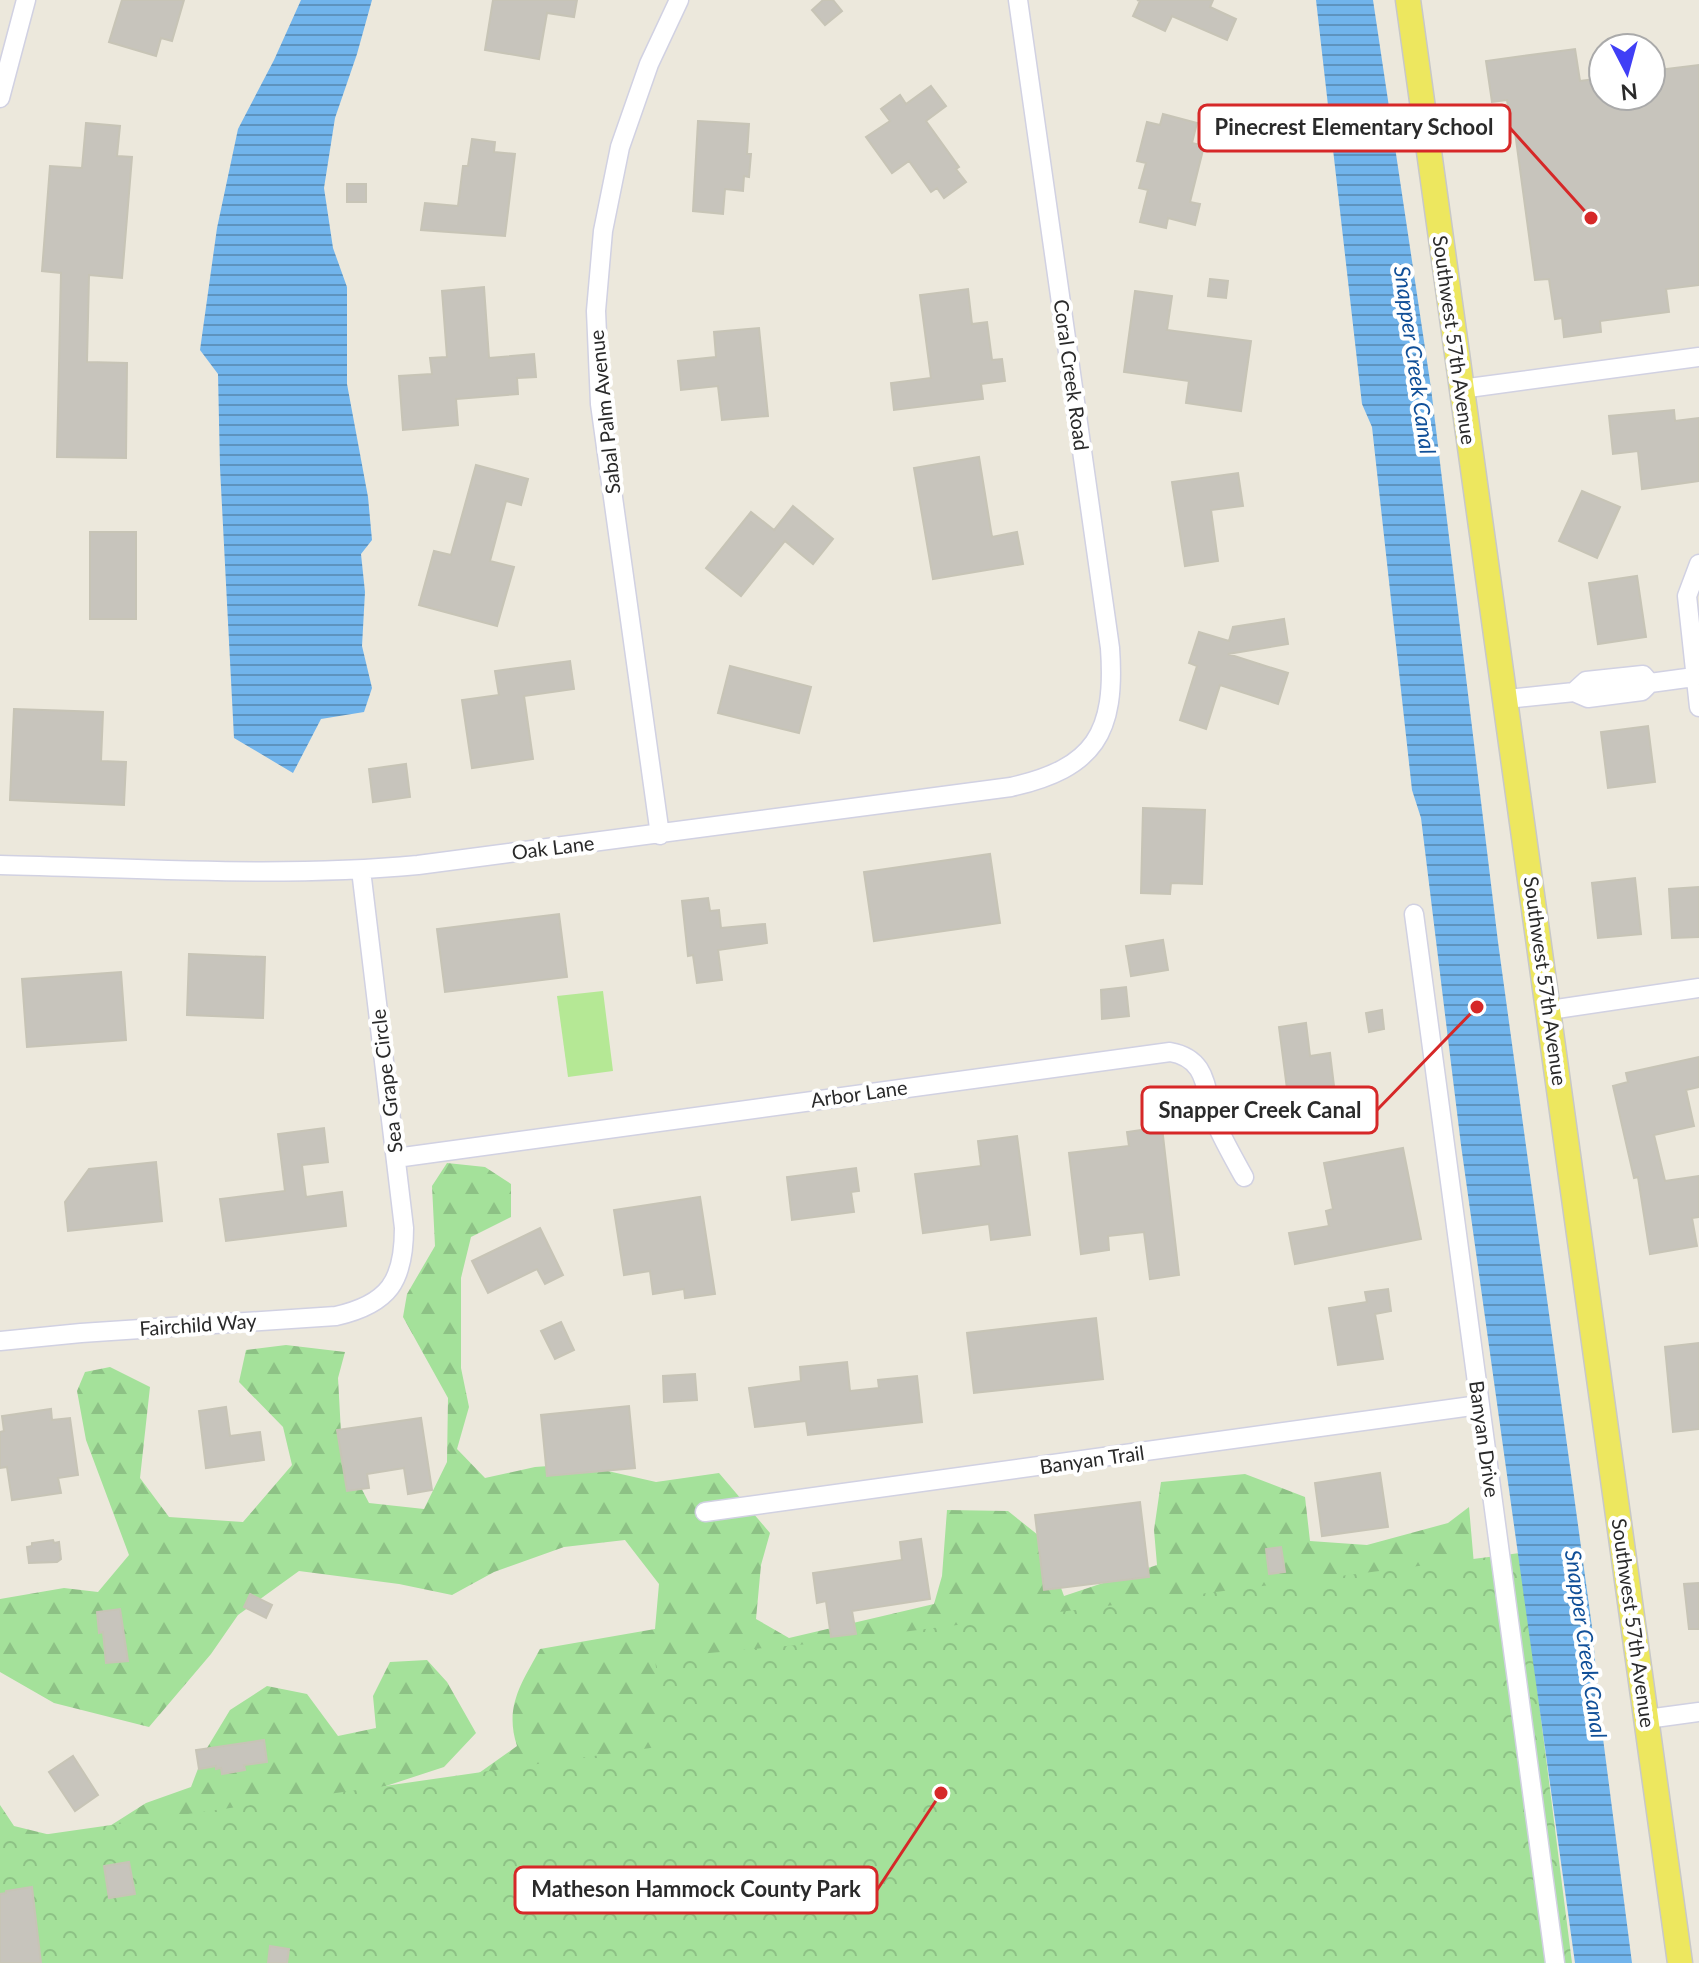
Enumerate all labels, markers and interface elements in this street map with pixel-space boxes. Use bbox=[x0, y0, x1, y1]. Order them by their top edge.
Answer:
north arrow bbox=[1587, 32, 1667, 112]
text: N bbox=[1619, 78, 1639, 107]
callout: Pinecrest Elementary School bbox=[1199, 105, 1510, 151]
text: Pinecrest Elementary School bbox=[1215, 113, 1493, 140]
street label: Southwest 57th Avenue bbox=[1428, 234, 1482, 446]
water label: Snapper Creek Canal bbox=[1389, 264, 1442, 456]
street label: Coral Creek Road bbox=[1050, 298, 1094, 452]
street label: Sabal Palm Avenue bbox=[583, 329, 625, 495]
street label: Oak Lane bbox=[510, 830, 595, 864]
street label: Southwest 57th Avenue bbox=[1519, 875, 1573, 1087]
street label: Sea Grape Circle bbox=[365, 1008, 407, 1154]
street label: Arbor Lane bbox=[809, 1074, 909, 1112]
callout: Snapper Creek Canal bbox=[1142, 1087, 1377, 1133]
text: Snapper Creek Canal bbox=[1158, 1096, 1362, 1123]
street label: Fairchild Way bbox=[139, 1308, 258, 1340]
street label: Banyan Drive bbox=[1465, 1379, 1505, 1499]
street label: Banyan Trail bbox=[1038, 1440, 1146, 1478]
street label: Southwest 57th Avenue bbox=[1607, 1517, 1661, 1729]
water label: Snapper Creek Canal bbox=[1560, 1548, 1613, 1740]
callout: Matheson Hammock County Park bbox=[515, 1867, 877, 1913]
text: Matheson Hammock County Park bbox=[531, 1875, 861, 1902]

